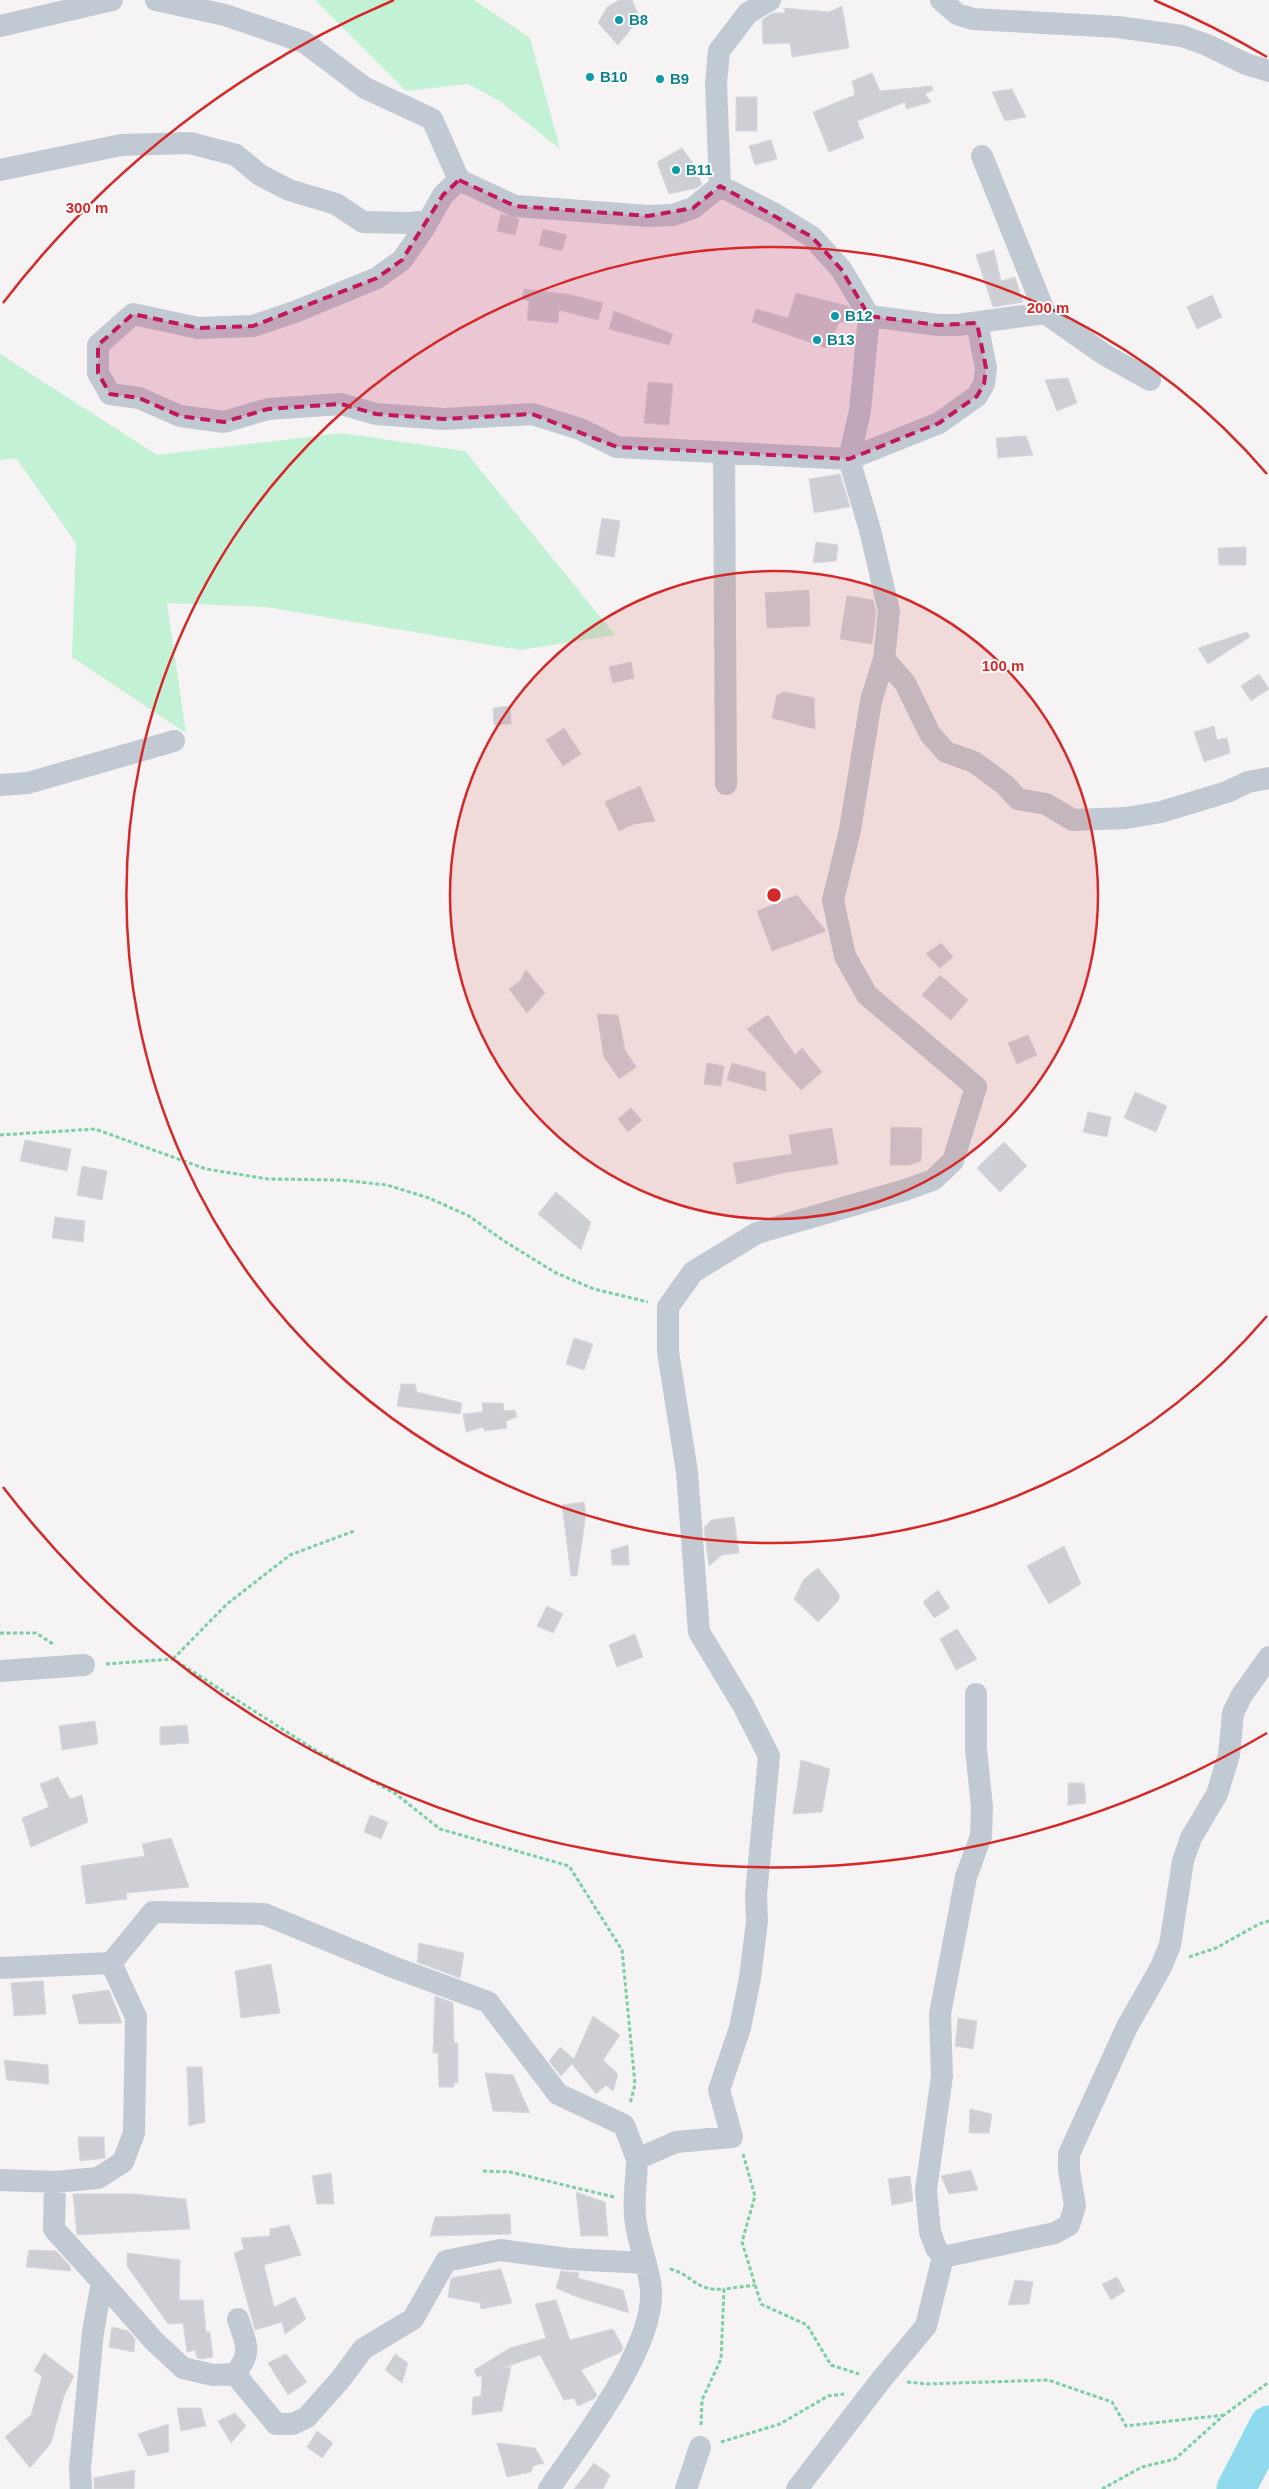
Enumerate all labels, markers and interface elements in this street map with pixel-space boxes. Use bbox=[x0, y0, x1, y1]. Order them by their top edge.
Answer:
place label: B8 bbox=[629, 11, 648, 28]
marker: B8 bbox=[613, 14, 625, 26]
place label: B10 bbox=[600, 68, 628, 85]
place label: B9 bbox=[670, 70, 689, 87]
marker: B10 bbox=[584, 71, 596, 83]
marker: B9 bbox=[654, 73, 666, 85]
place label: B11 bbox=[686, 161, 713, 178]
marker: B11 bbox=[670, 164, 682, 176]
text: 300 m bbox=[66, 199, 108, 216]
text: 200 m bbox=[1027, 299, 1069, 316]
place label: B12 bbox=[845, 307, 873, 324]
marker: B12 bbox=[829, 310, 841, 322]
place label: B13 bbox=[827, 331, 855, 348]
marker: B13 bbox=[811, 334, 823, 346]
text: 100 m bbox=[982, 657, 1024, 674]
centre of rings bbox=[765, 886, 783, 904]

